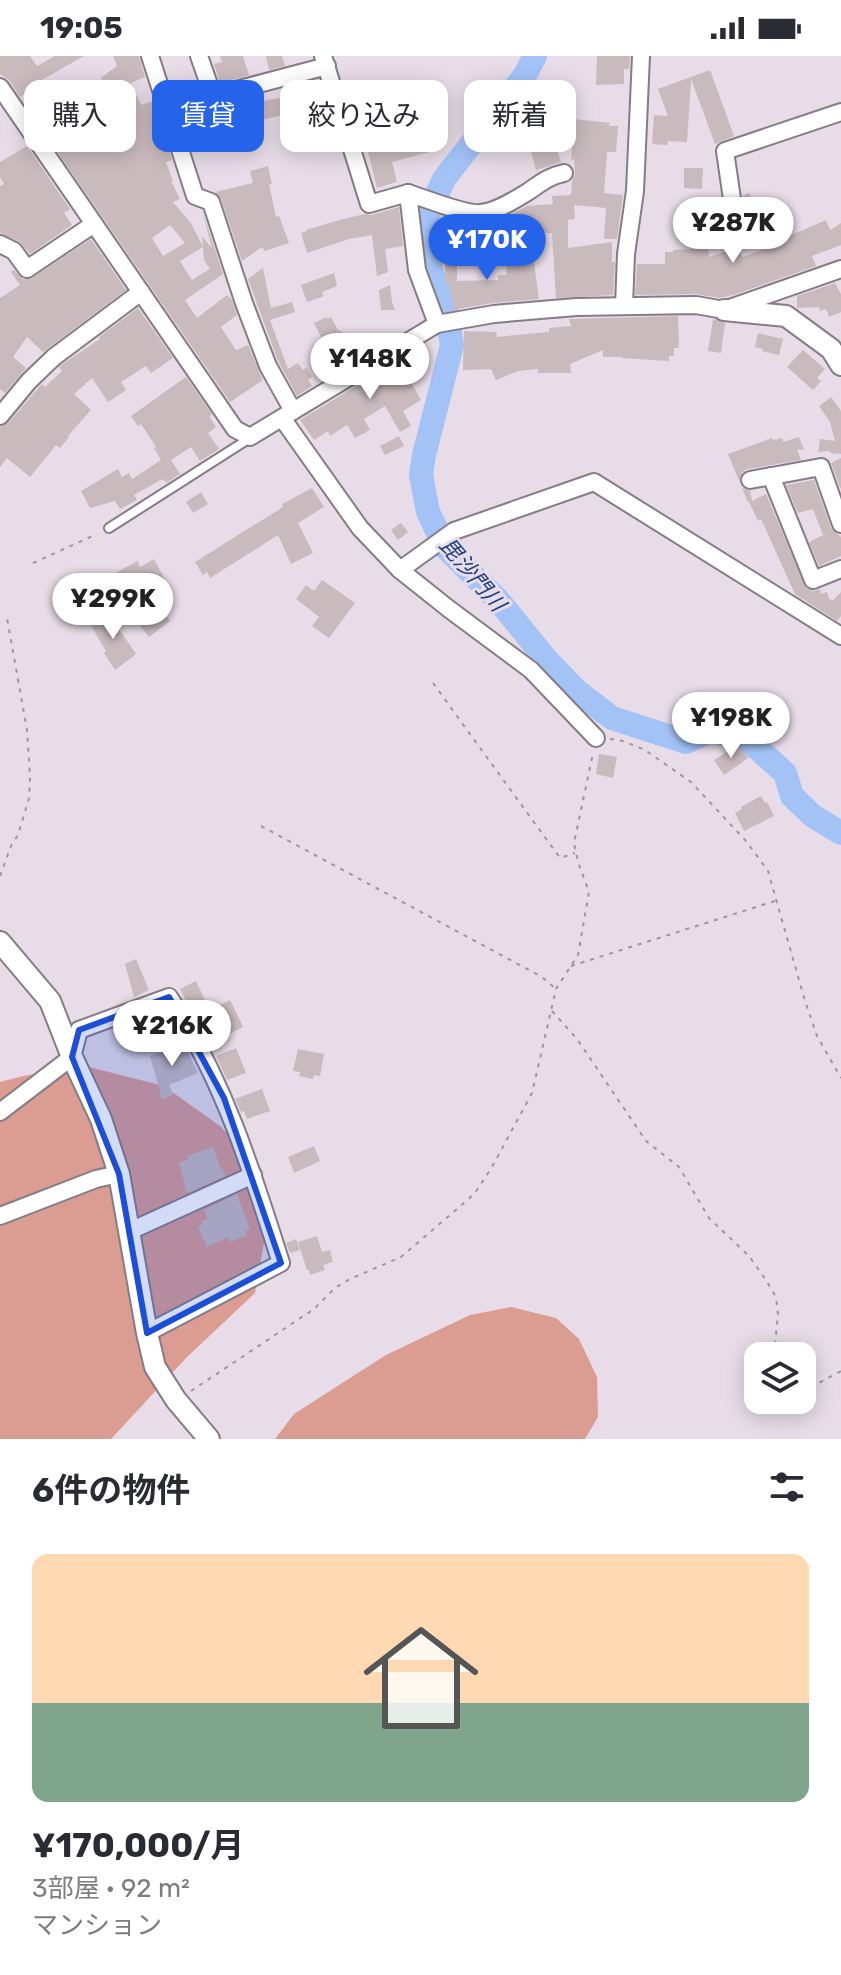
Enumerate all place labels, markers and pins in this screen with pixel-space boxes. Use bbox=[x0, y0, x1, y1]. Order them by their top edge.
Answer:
pin: ¥287K bbox=[677, 197, 789, 265]
pin: ¥170K bbox=[431, 214, 543, 282]
pin: ¥148K bbox=[314, 333, 426, 401]
pin: ¥299K bbox=[57, 573, 169, 641]
pin: ¥198K bbox=[675, 692, 787, 760]
pin: ¥216K bbox=[116, 1000, 228, 1068]

